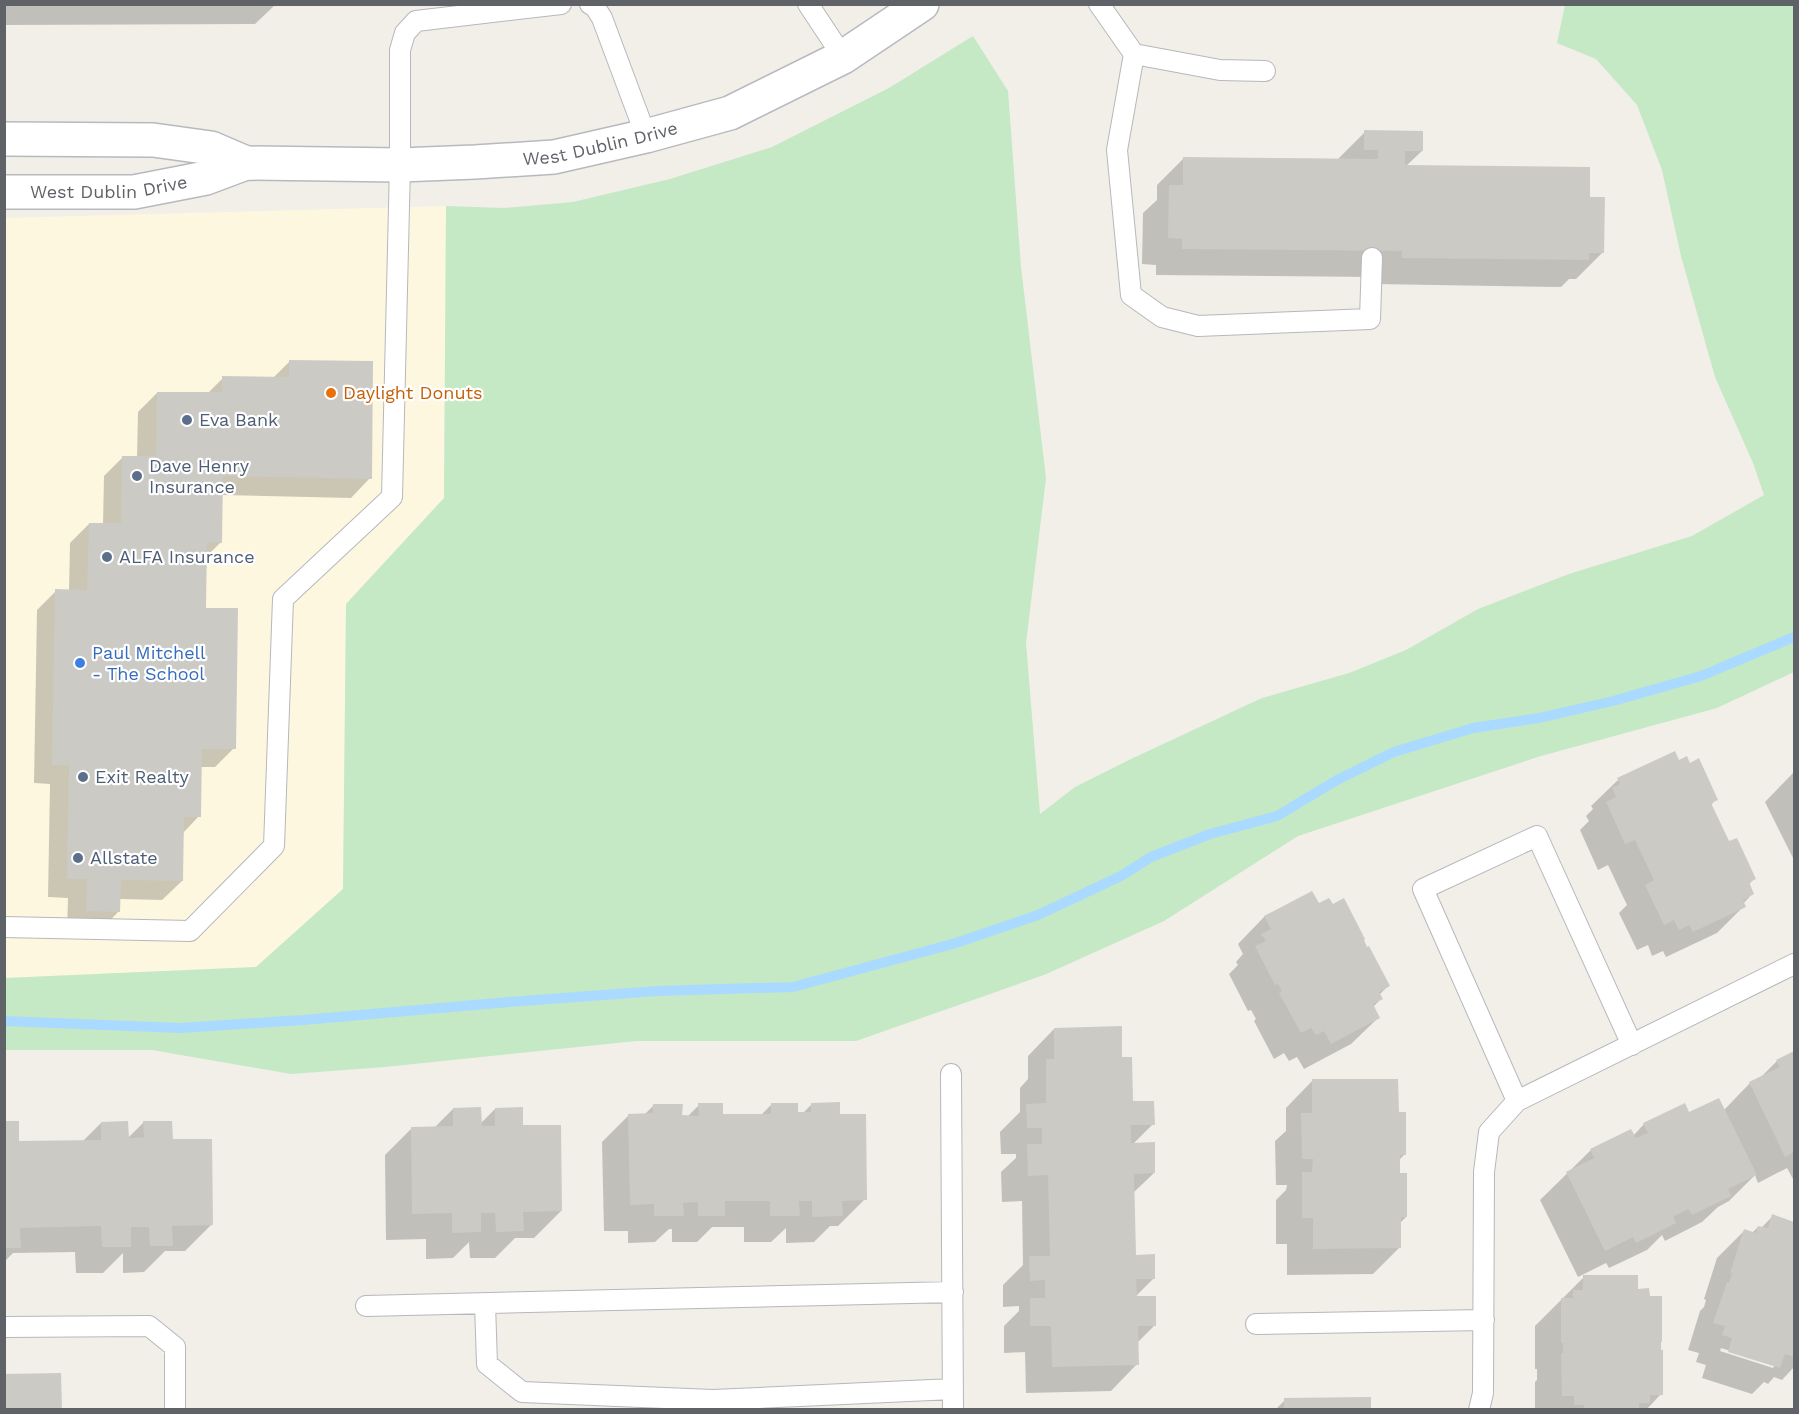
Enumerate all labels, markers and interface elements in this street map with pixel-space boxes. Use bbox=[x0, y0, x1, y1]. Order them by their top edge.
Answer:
street label: West Dublin Drive bbox=[522, 117, 680, 169]
street label: West Dublin Drive bbox=[30, 171, 189, 202]
place label: Daylight Donuts bbox=[343, 382, 483, 403]
marker: Daylight Donuts bbox=[324, 386, 338, 400]
place label: Eva Bank bbox=[199, 409, 278, 430]
marker: Eva Bank bbox=[180, 413, 194, 427]
place label: Dave Henry Insurance bbox=[149, 455, 250, 497]
marker: Dave Henry Insurance bbox=[130, 469, 144, 483]
place label: ALFA Insurance bbox=[119, 546, 255, 567]
marker: ALFA Insurance bbox=[100, 550, 114, 564]
place label: Paul Mitchell - The School bbox=[92, 642, 206, 684]
marker: Paul Mitchell - The School bbox=[73, 656, 87, 670]
place label: Exit Realty bbox=[95, 766, 189, 787]
marker: Exit Realty bbox=[76, 770, 90, 784]
place label: Allstate bbox=[90, 847, 158, 868]
marker: Allstate bbox=[71, 851, 85, 865]

